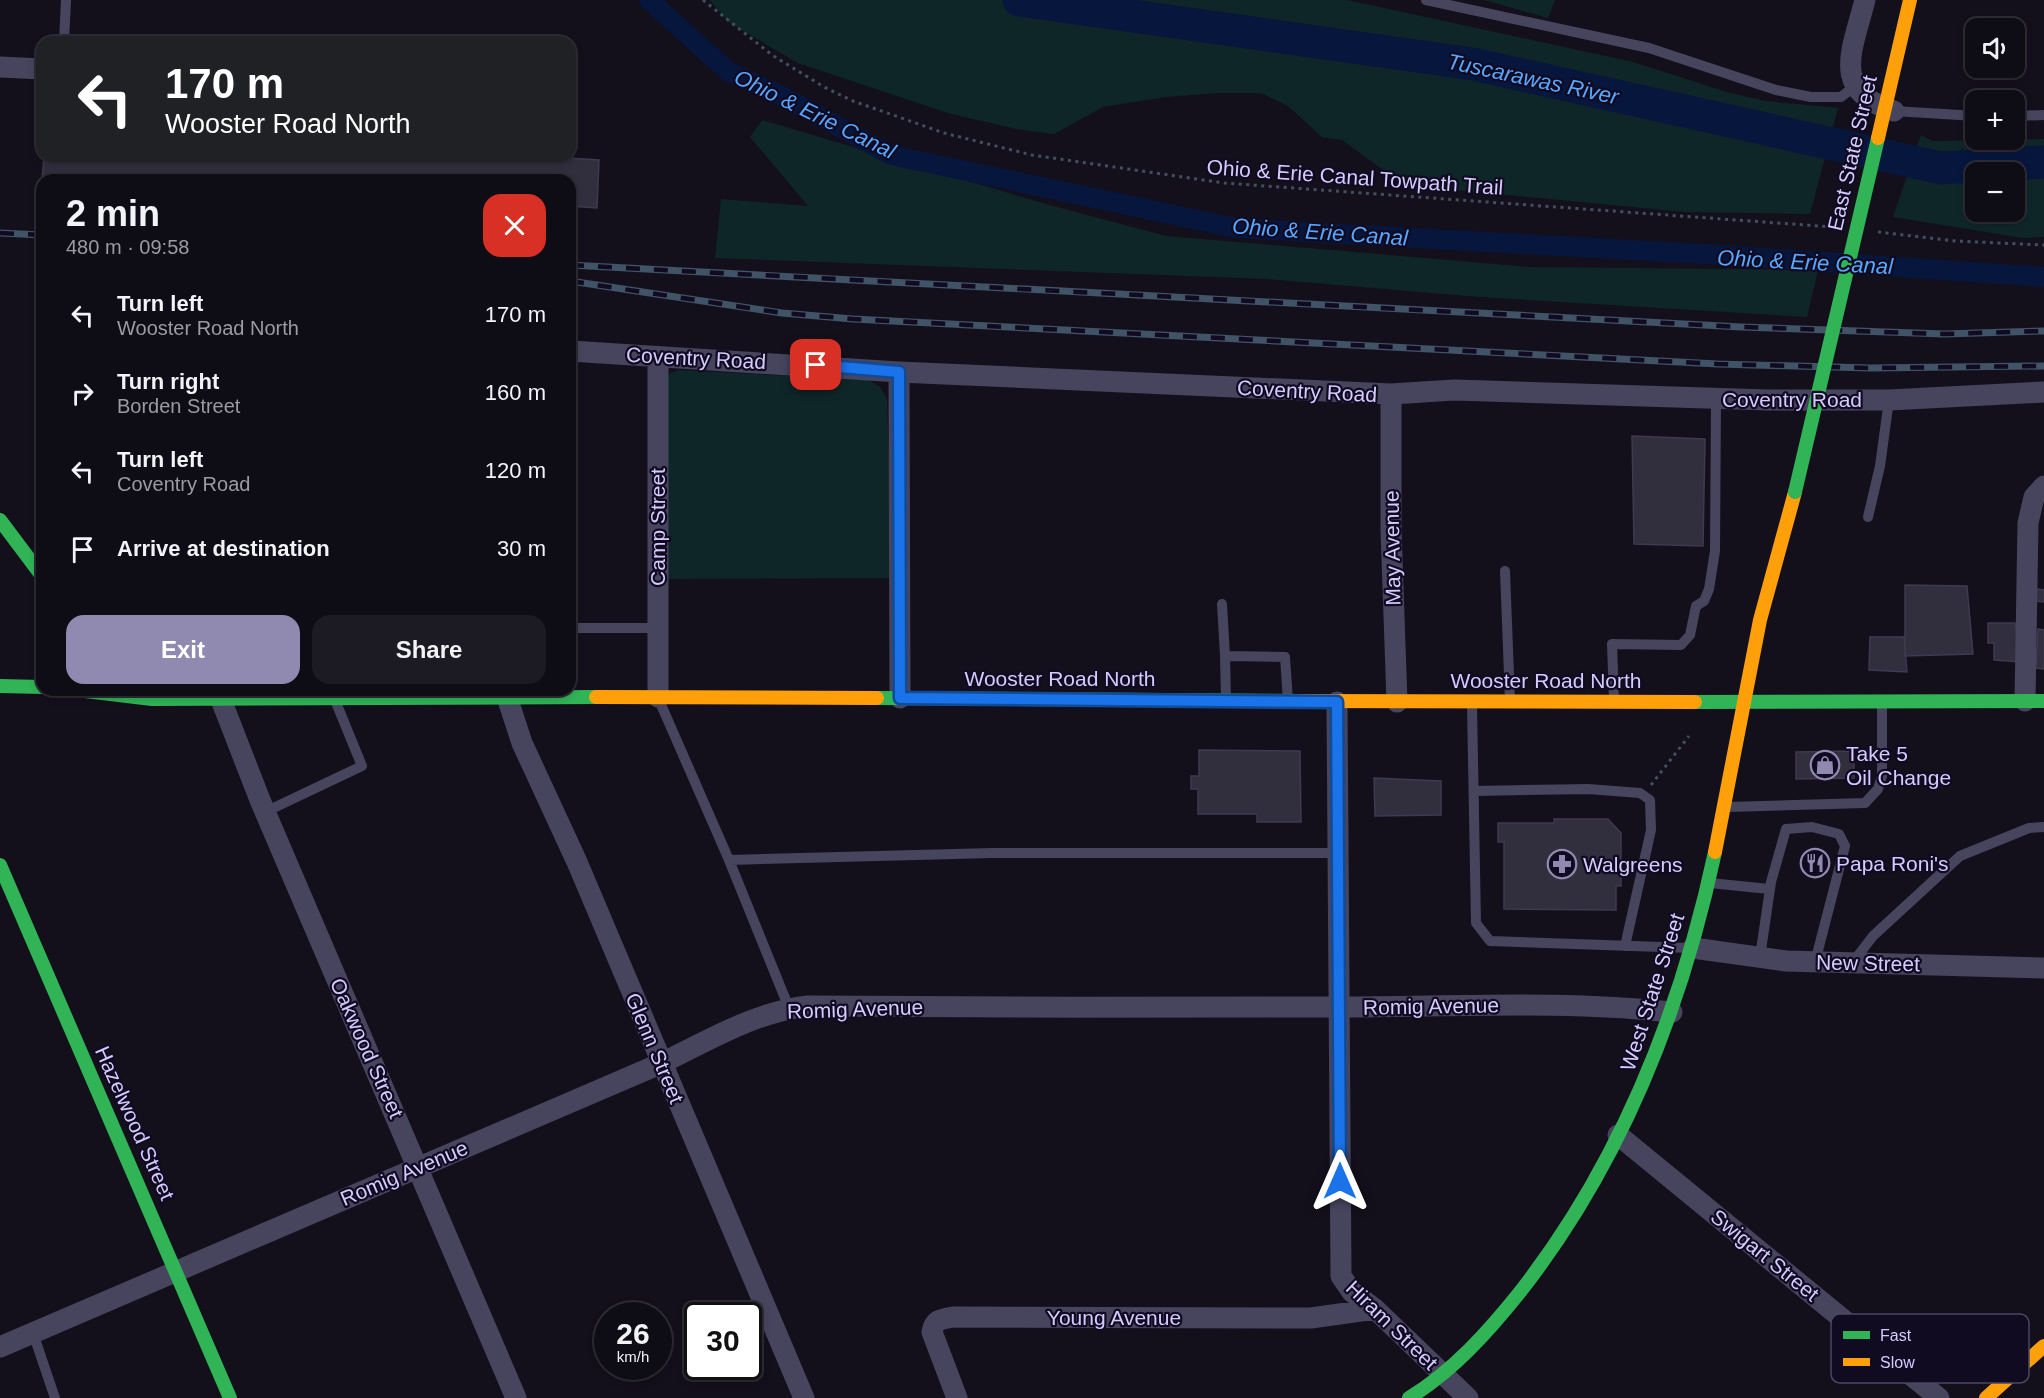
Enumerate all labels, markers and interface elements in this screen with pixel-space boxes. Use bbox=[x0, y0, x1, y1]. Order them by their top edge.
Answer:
map controls bbox=[1965, 18, 2025, 222]
button: sound bbox=[1965, 18, 2025, 78]
water label: Tuscarawas River bbox=[1445, 49, 1623, 110]
icon: left bbox=[66, 60, 144, 138]
text: 170 m bbox=[165, 60, 284, 107]
water label: Ohio & Erie Canal bbox=[730, 64, 901, 164]
street label: East State Street bbox=[1823, 73, 1881, 233]
button: + bbox=[1965, 90, 2025, 150]
text: Wooster Road North bbox=[165, 109, 411, 139]
street label: Ohio & Erie Canal Towpath Trail bbox=[1206, 155, 1504, 199]
button: − bbox=[1965, 162, 2025, 222]
text: 2 min bbox=[66, 193, 160, 234]
button: close bbox=[483, 194, 546, 257]
water label: Ohio & Erie Canal bbox=[1231, 213, 1410, 251]
text: 480 m · 09:58 bbox=[66, 236, 189, 258]
water label: Ohio & Erie Canal bbox=[1716, 245, 1895, 279]
text: Turn left bbox=[117, 291, 203, 316]
icon: left bbox=[66, 299, 99, 332]
text: 170 m bbox=[485, 302, 546, 327]
text: Wooster Road North bbox=[117, 317, 299, 339]
pin bbox=[790, 339, 841, 390]
street label: Coventry Road bbox=[625, 343, 767, 373]
icon: arrive bbox=[799, 348, 832, 381]
text: Turn right bbox=[117, 369, 219, 394]
street label: Coventry Road bbox=[1236, 376, 1378, 406]
icon: right bbox=[66, 377, 99, 410]
text: 160 m bbox=[485, 380, 546, 405]
street label: Coventry Road bbox=[1722, 388, 1862, 411]
text: Borden Street bbox=[117, 395, 240, 417]
text: Turn left bbox=[117, 447, 203, 472]
icon: left bbox=[66, 455, 99, 488]
text: 120 m bbox=[485, 458, 546, 483]
street label: Camp Street bbox=[646, 468, 669, 586]
text: Coventry Road bbox=[117, 473, 250, 495]
street label: May Avenue bbox=[1379, 490, 1405, 606]
icon: arrive bbox=[66, 533, 99, 566]
text: Arrive at destination bbox=[117, 536, 330, 561]
text: 30 m bbox=[497, 536, 546, 561]
button: Exit bbox=[66, 615, 300, 684]
button: Share bbox=[312, 615, 546, 684]
street label: Wooster Road North bbox=[964, 667, 1156, 690]
street label: Wooster Road North bbox=[1450, 669, 1642, 692]
place label: Take 5 Oil Change bbox=[1846, 742, 1951, 789]
shop icon: Take 5 Oil Change bbox=[1809, 749, 1841, 781]
restaurant icon: Papa Roni's bbox=[1799, 847, 1831, 879]
pharmacy icon: Walgreens bbox=[1546, 848, 1578, 880]
place label: Papa Roni's bbox=[1836, 852, 1949, 875]
place label: Walgreens bbox=[1583, 853, 1683, 876]
street label: West State Street bbox=[1616, 910, 1688, 1074]
street label: New Street bbox=[1816, 951, 1920, 975]
street label: Oakwood Street bbox=[326, 975, 408, 1122]
street label: Glenn Street bbox=[621, 989, 689, 1107]
street label: Romig Avenue bbox=[1363, 993, 1499, 1019]
street label: Romig Avenue bbox=[787, 995, 923, 1023]
street label: Hazelwood Street bbox=[91, 1043, 179, 1204]
street label: Romig Avenue bbox=[337, 1136, 471, 1210]
position arrow bbox=[1308, 1149, 1372, 1213]
street label: Swigart Street bbox=[1707, 1205, 1824, 1306]
street label: Hiram Street bbox=[1342, 1276, 1442, 1374]
speed limit sign: 30 bbox=[684, 1302, 762, 1380]
street label: Young Avenue bbox=[1047, 1306, 1181, 1329]
legend bbox=[1831, 1314, 2029, 1383]
text: 26 bbox=[616, 1317, 650, 1350]
text: Fast bbox=[1880, 1327, 1912, 1344]
text: km/h bbox=[617, 1348, 649, 1365]
text: Slow bbox=[1880, 1354, 1915, 1371]

